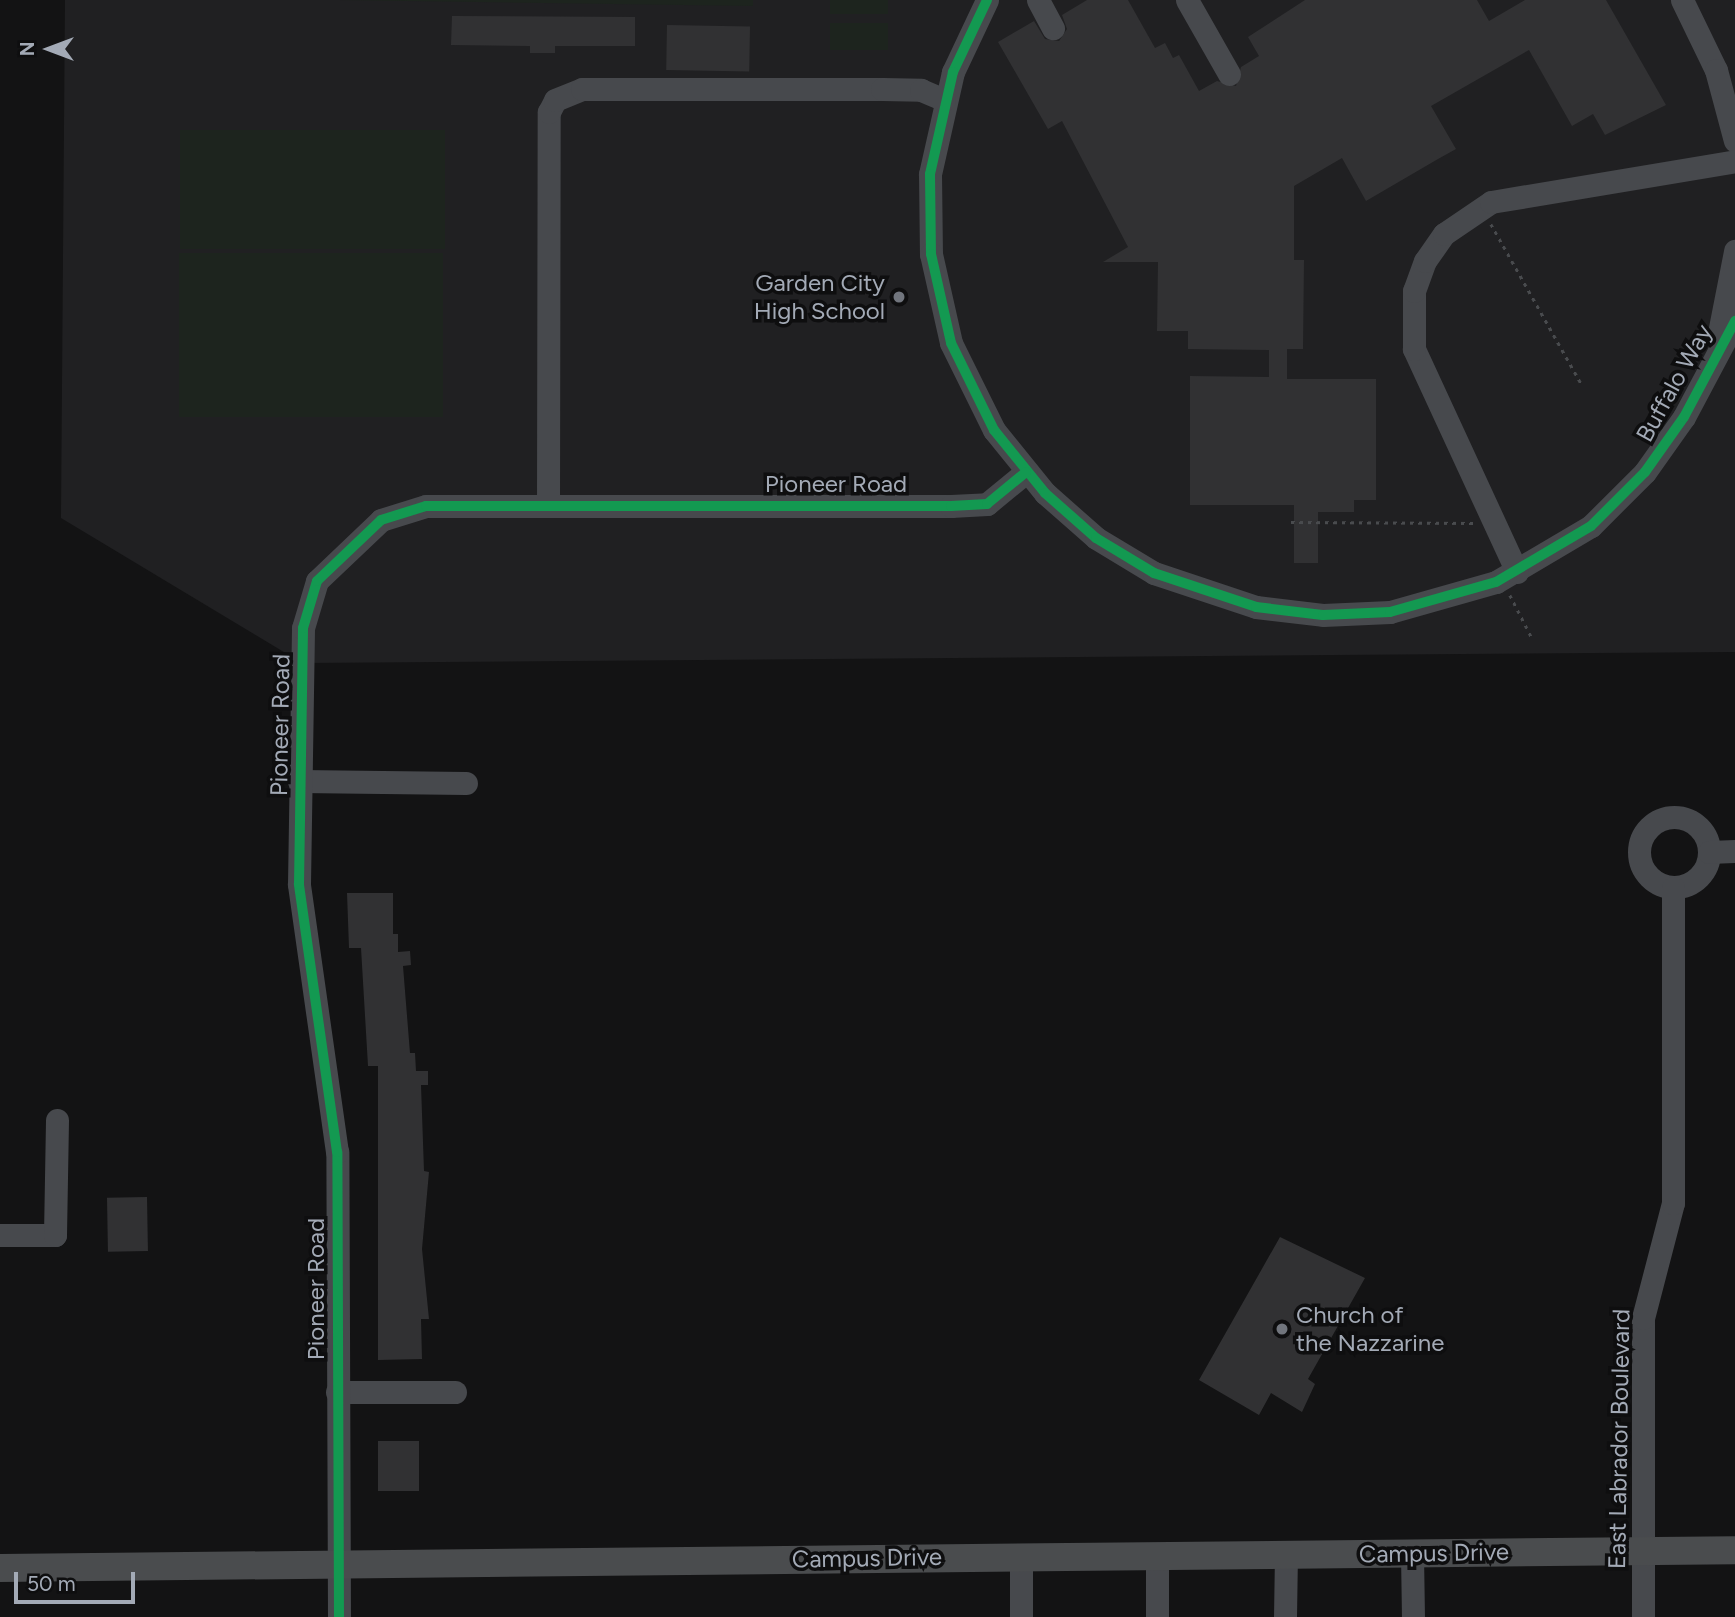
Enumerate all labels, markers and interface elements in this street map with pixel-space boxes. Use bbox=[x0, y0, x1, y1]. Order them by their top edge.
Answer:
north arrow bbox=[14, 14, 84, 84]
text: N bbox=[16, 42, 39, 56]
place label: Garden City High School bbox=[754, 269, 885, 325]
marker: Garden City High School bbox=[891, 289, 907, 305]
street label: Buffalo Way bbox=[1630, 319, 1718, 447]
street label: Pioneer Road bbox=[765, 470, 907, 498]
street label: Pioneer Road bbox=[264, 654, 296, 796]
street label: Pioneer Road bbox=[302, 1218, 330, 1360]
place label: Church of the Nazzarine bbox=[1296, 1301, 1444, 1357]
street label: East Labrador Boulevard bbox=[1602, 1309, 1636, 1569]
marker: Church of the Nazzarine bbox=[1274, 1321, 1290, 1337]
street label: Campus Drive bbox=[1359, 1537, 1509, 1569]
street label: Campus Drive bbox=[792, 1542, 942, 1574]
scale bar bbox=[18, 1558, 138, 1602]
text: 50 m bbox=[27, 1571, 76, 1596]

